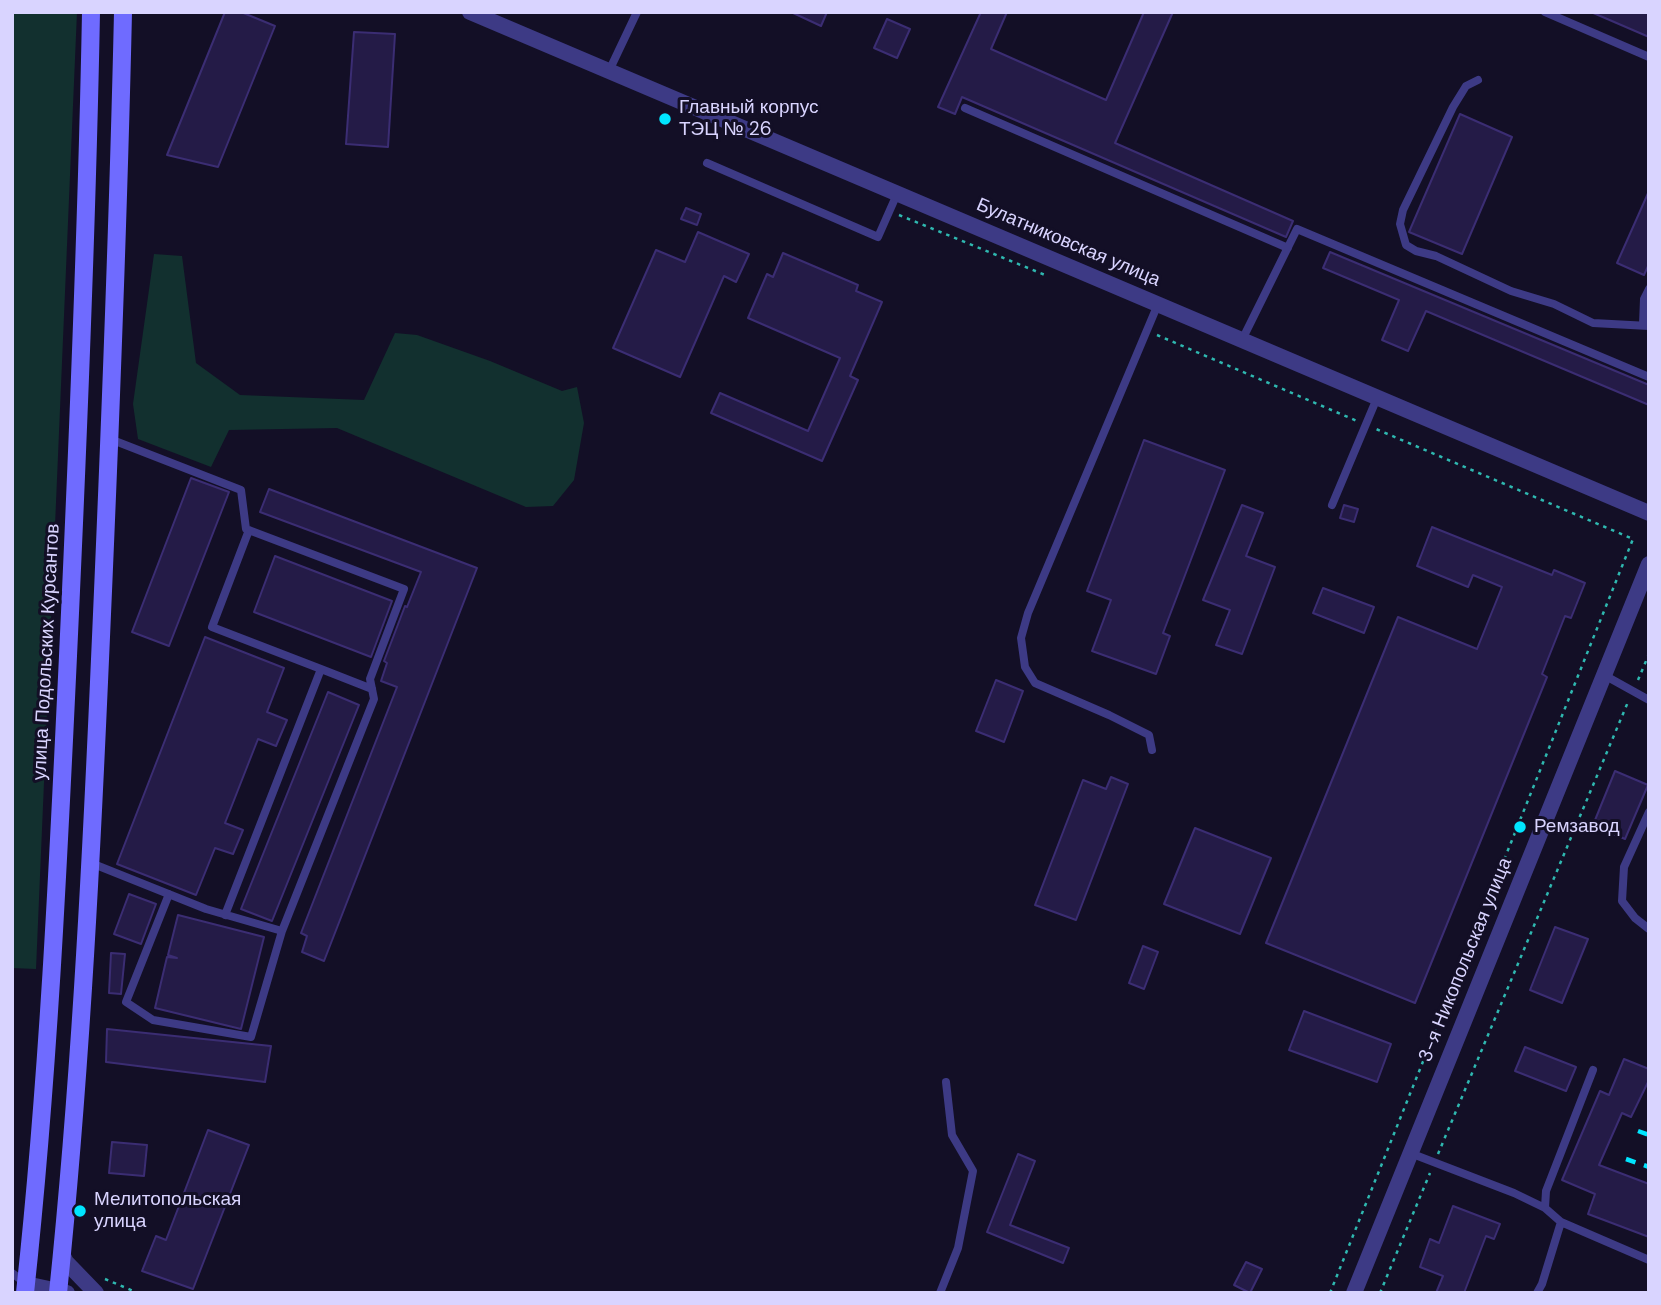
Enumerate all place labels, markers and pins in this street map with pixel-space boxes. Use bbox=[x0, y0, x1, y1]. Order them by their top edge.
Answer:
place label: Главный корпус ТЭЦ № 26 bbox=[679, 97, 819, 141]
marker: Главный корпус ТЭЦ № 26 bbox=[657, 111, 673, 127]
place label: Ремзавод bbox=[1534, 816, 1620, 838]
marker: Ремзавод bbox=[1512, 819, 1528, 835]
place label: Мелитопольская улица bbox=[94, 1189, 241, 1233]
marker: Мелитопольская улица bbox=[72, 1203, 88, 1219]

